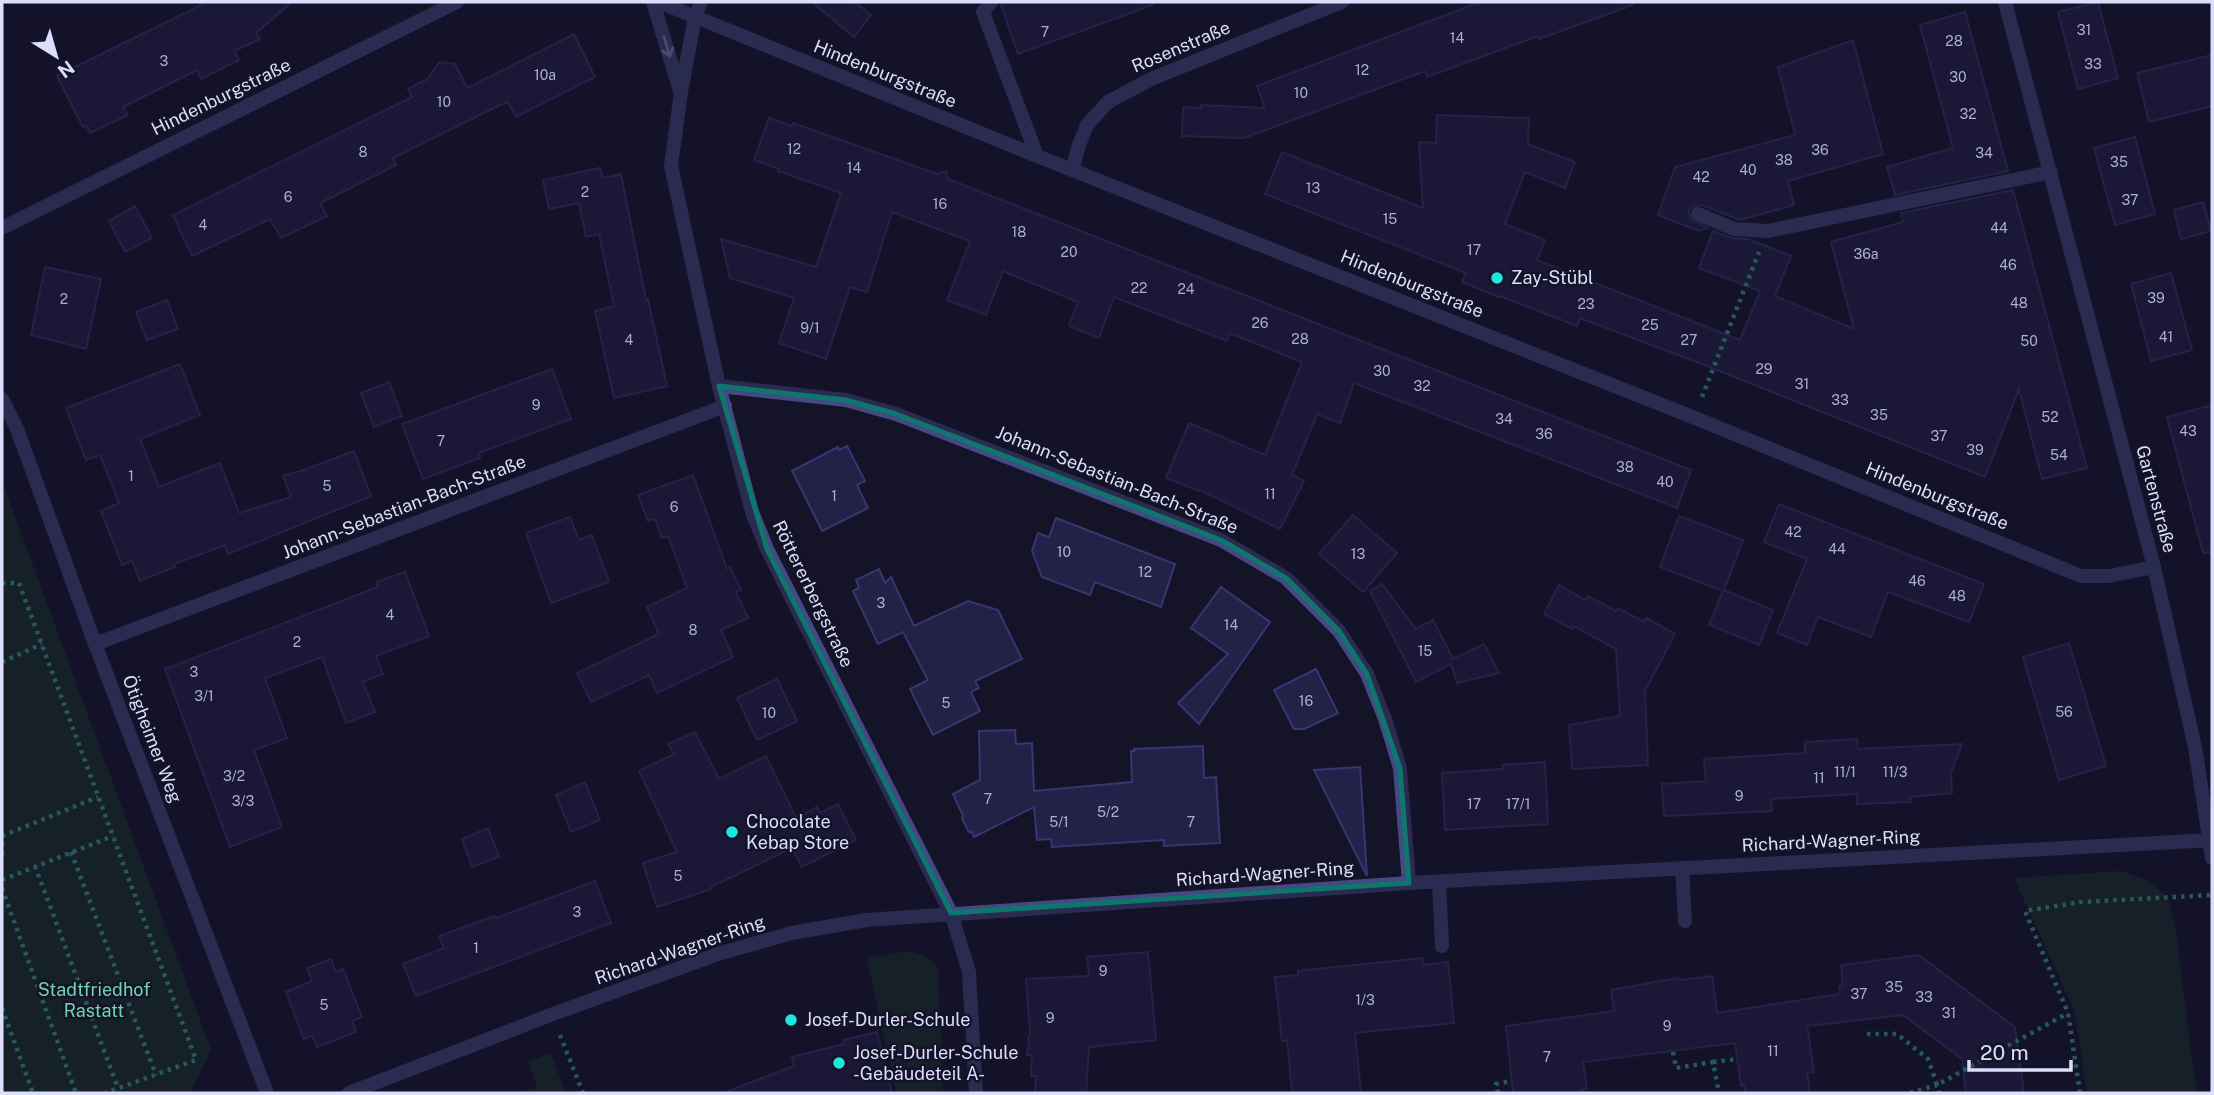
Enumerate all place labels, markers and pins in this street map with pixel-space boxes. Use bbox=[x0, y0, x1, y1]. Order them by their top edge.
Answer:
place label: Zay-Stübl bbox=[1511, 267, 1594, 288]
marker: Zay-Stübl bbox=[1489, 270, 1505, 286]
place label: Chocolate Kebap Store bbox=[746, 811, 849, 853]
marker: Chocolate Kebap Store bbox=[724, 824, 740, 840]
place label: Josef-Durler-Schule bbox=[805, 1009, 971, 1030]
marker: Josef-Durler-Schule bbox=[783, 1012, 799, 1028]
place label: Josef-Durler-Schule -Gebäudeteil A- bbox=[853, 1042, 1019, 1084]
marker: Josef-Durler-Schule -Gebäudeteil A- bbox=[831, 1055, 847, 1071]

